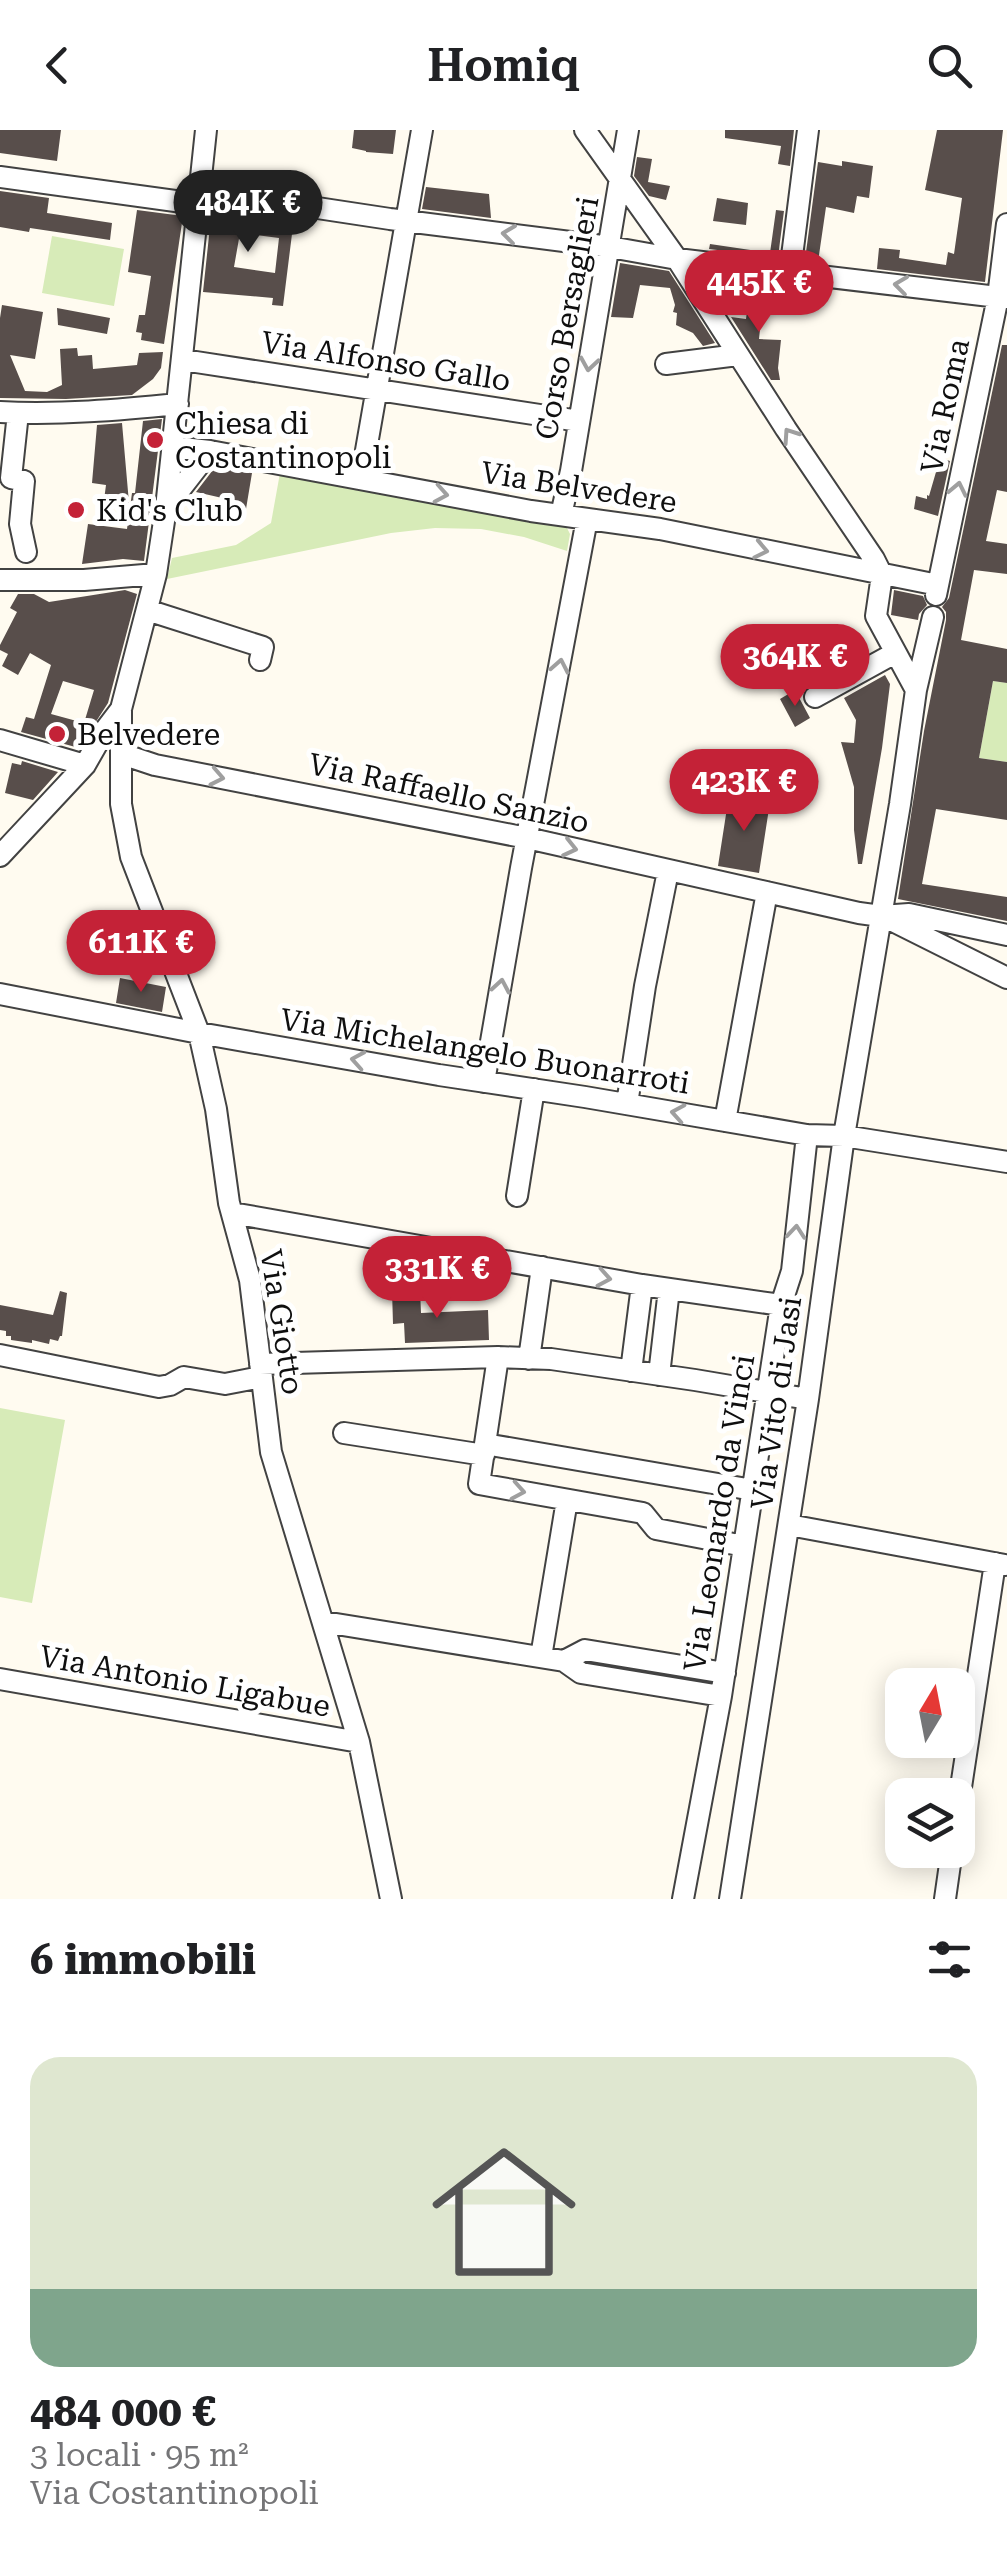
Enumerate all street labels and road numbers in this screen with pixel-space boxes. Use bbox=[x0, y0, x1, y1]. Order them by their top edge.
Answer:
street label: Corso Bersaglieri bbox=[528, 194, 606, 442]
street label: Via Alfonso Gallo bbox=[259, 324, 513, 398]
street label: Via Roma bbox=[914, 335, 976, 477]
street label: Via Belvedere bbox=[479, 454, 679, 520]
street label: Via Raffaello Sanzio bbox=[306, 746, 592, 840]
street label: Via Michelangelo Buonarroti bbox=[278, 1001, 692, 1101]
street label: Via Giotto bbox=[253, 1247, 311, 1397]
street label: Via Vito di Jasi bbox=[744, 1294, 808, 1512]
street label: Via Leonardo da Vinci bbox=[677, 1352, 761, 1674]
street label: Via Antonio Ligabue bbox=[37, 1638, 333, 1724]

